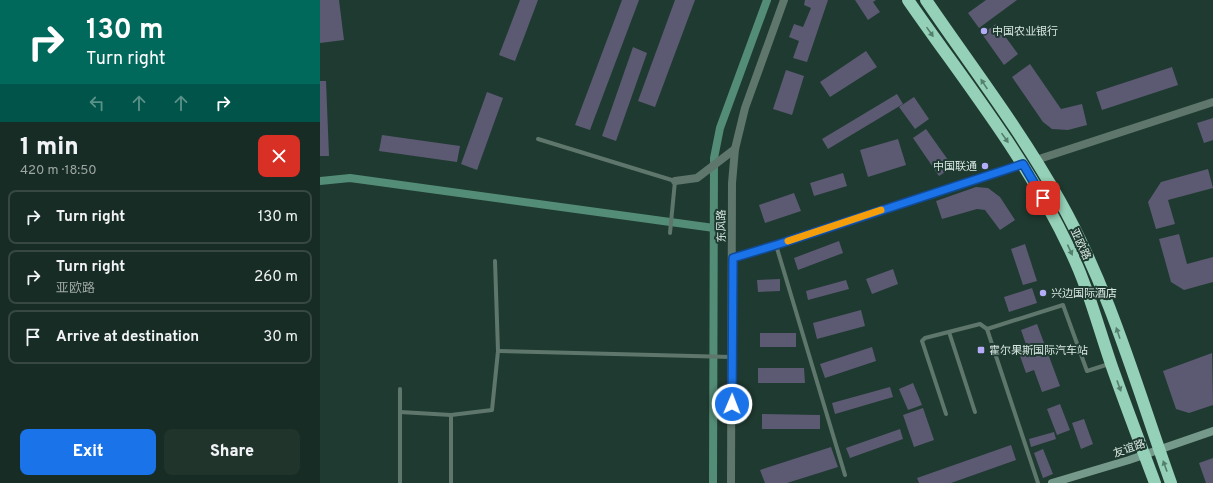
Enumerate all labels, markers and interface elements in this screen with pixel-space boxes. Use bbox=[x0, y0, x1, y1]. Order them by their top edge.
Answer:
text: 130 m bbox=[86, 13, 164, 49]
icon: right bbox=[20, 16, 72, 68]
place label: 中国农业银行 bbox=[992, 25, 1058, 39]
marker: 中国农业银行 bbox=[979, 26, 989, 36]
one-way arrow bbox=[926, 27, 934, 37]
text: Turn right bbox=[86, 48, 166, 71]
one-way arrow bbox=[980, 79, 987, 90]
icon: left bbox=[86, 92, 108, 114]
icon: ahead bbox=[128, 92, 150, 114]
icon: ahead bbox=[170, 92, 192, 114]
icon: right bbox=[212, 92, 234, 114]
text: 1 min bbox=[20, 133, 79, 163]
one-way arrow bbox=[1001, 133, 1009, 144]
button: close bbox=[258, 135, 300, 177]
place label: 中国联通 bbox=[933, 160, 977, 174]
marker: 中国联通 bbox=[980, 161, 990, 171]
text: 420 m · 18:50 bbox=[20, 163, 97, 179]
pin bbox=[1026, 181, 1060, 215]
icon: arrive bbox=[1032, 187, 1054, 209]
icon: right bbox=[22, 206, 44, 228]
text: Turn right bbox=[56, 208, 125, 227]
text: 130 m bbox=[258, 208, 298, 227]
street label: 东风路 bbox=[715, 209, 729, 243]
street label: 亚欧路 bbox=[1067, 227, 1093, 262]
one-way arrow bbox=[1067, 245, 1073, 256]
text: Turn right bbox=[56, 258, 125, 277]
icon: right bbox=[22, 266, 44, 288]
text: 260 m bbox=[254, 268, 298, 287]
text: 亚欧路 bbox=[56, 281, 95, 297]
place label: 兴边国际酒店 bbox=[1051, 287, 1117, 301]
marker: 兴边国际酒店 bbox=[1038, 288, 1048, 298]
icon: arrive bbox=[22, 326, 44, 348]
one-way arrow bbox=[1115, 327, 1121, 339]
text: Arrive at destination bbox=[56, 328, 199, 347]
text: 30 m bbox=[263, 328, 298, 347]
place label: 霍尔果斯国际汽车站 bbox=[989, 344, 1088, 358]
marker: 霍尔果斯国际汽车站 bbox=[976, 345, 986, 355]
one-way arrow bbox=[1117, 380, 1123, 392]
position arrow bbox=[711, 383, 753, 425]
button: Exit bbox=[20, 429, 156, 475]
button: Share bbox=[164, 429, 300, 475]
street label: 友谊路 bbox=[1111, 437, 1147, 461]
one-way arrow bbox=[1161, 460, 1167, 472]

